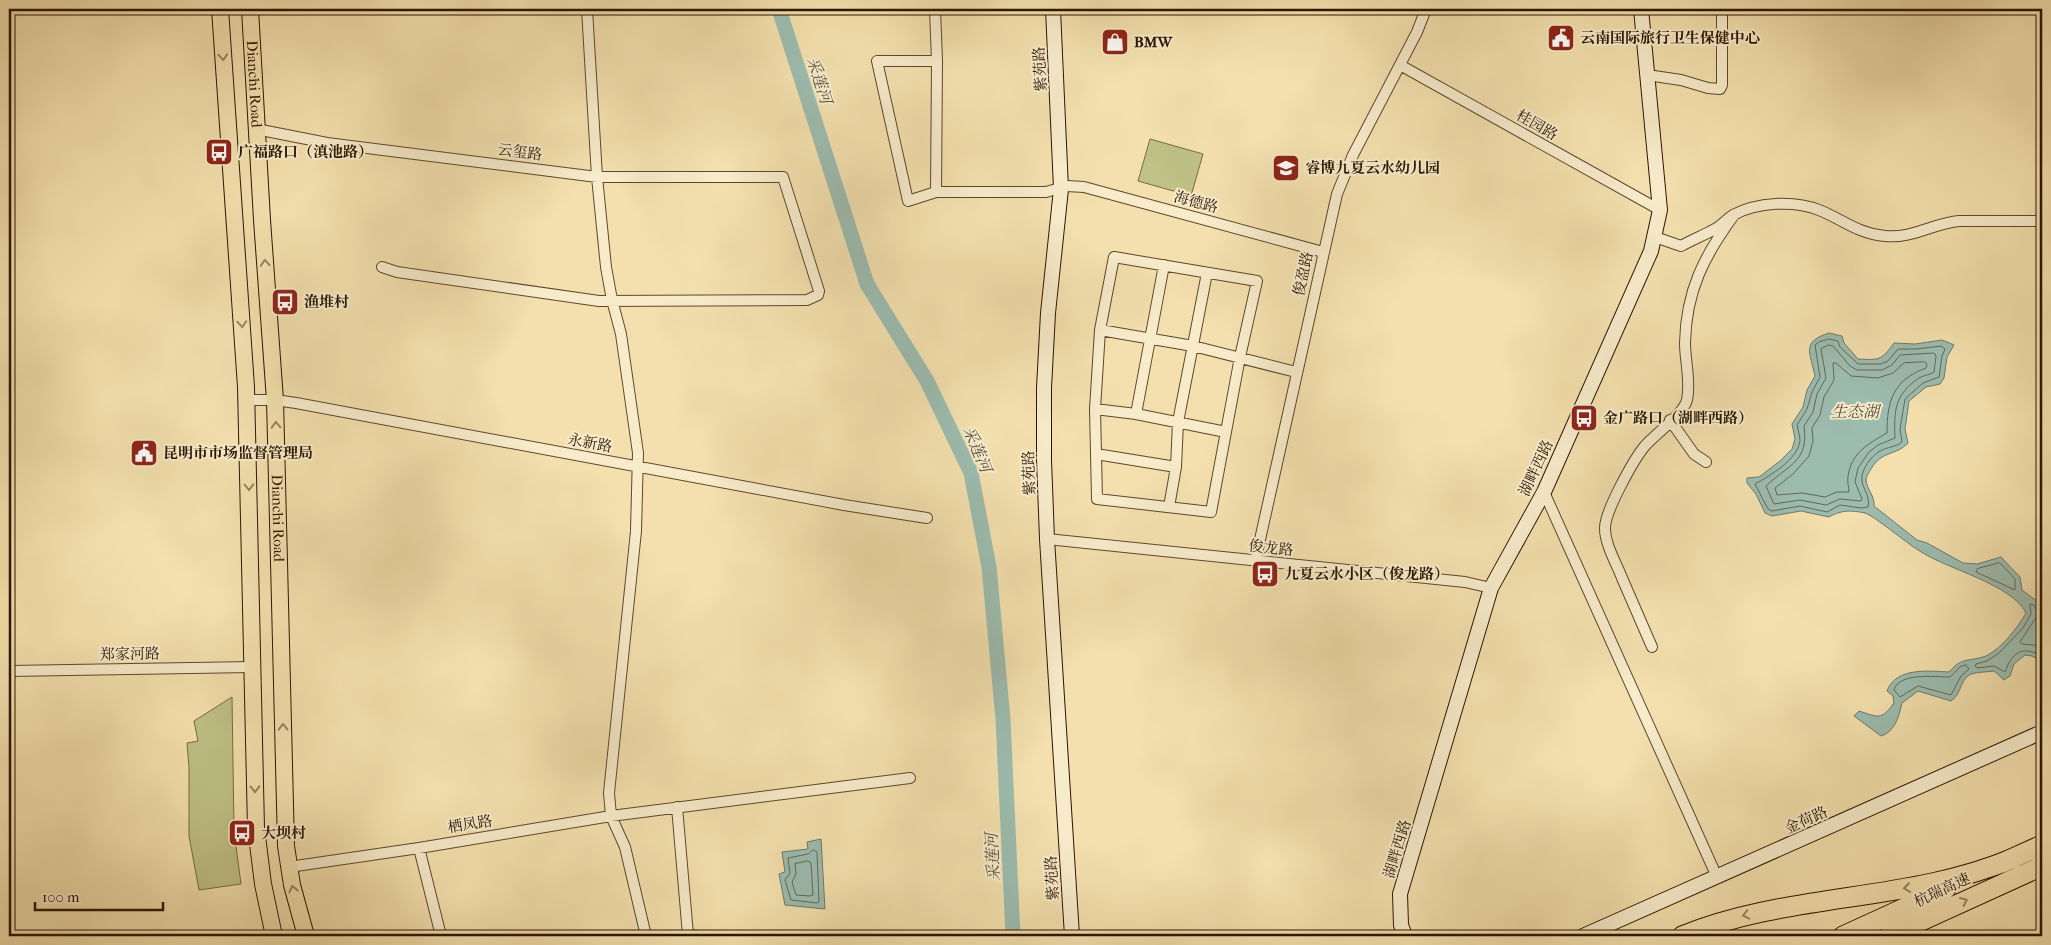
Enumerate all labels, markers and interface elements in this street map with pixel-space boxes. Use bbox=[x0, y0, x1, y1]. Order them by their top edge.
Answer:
public building icon: 云南国际旅行卫生保健中心 bbox=[1546, 23, 1576, 53]
shop icon: BMW bbox=[1100, 27, 1130, 57]
place label: 云南国际旅行卫生保健中心 bbox=[1580, 29, 1760, 47]
place label: BMW bbox=[1134, 33, 1173, 51]
street label: Dianchi Road bbox=[243, 40, 266, 129]
street label: 紫苑路 bbox=[1030, 46, 1050, 92]
one-way arrow bbox=[218, 54, 229, 62]
water label: 采莲河 bbox=[803, 54, 837, 109]
street label: 桂园路 bbox=[1513, 106, 1561, 144]
bus stop icon: 广福路口（滇池路） bbox=[204, 137, 234, 167]
street label: 云玺路 bbox=[497, 140, 543, 164]
place label: 广福路口（滇池路） bbox=[238, 143, 373, 161]
school or university icon: 睿博九夏云水幼儿园 bbox=[1271, 153, 1301, 183]
place label: 睿博九夏云水幼儿园 bbox=[1305, 159, 1440, 177]
street label: 海德路 bbox=[1172, 187, 1220, 217]
street label: 俊盈路 bbox=[1290, 250, 1316, 298]
one-way arrow bbox=[260, 258, 271, 266]
bus stop icon: 渔堆村 bbox=[270, 287, 300, 317]
place label: 渔堆村 bbox=[304, 293, 349, 311]
one-way arrow bbox=[236, 321, 247, 329]
water label: 生态湖 bbox=[1831, 402, 1882, 421]
bus stop icon: 金广路口（湖畔西路） bbox=[1569, 403, 1599, 433]
place label: 金广路口（湖畔西路） bbox=[1603, 409, 1753, 427]
one-way arrow bbox=[271, 421, 281, 428]
water label: 采莲河 bbox=[959, 423, 997, 478]
street label: 永新路 bbox=[566, 430, 614, 456]
street label: 湖畔西路 bbox=[1515, 437, 1557, 499]
public building icon: 昆明市市场监督管理局 bbox=[129, 438, 159, 468]
place label: 昆明市市场监督管理局 bbox=[163, 444, 313, 462]
street label: 紫苑路 bbox=[1019, 450, 1039, 496]
street label: Dianchi Road bbox=[268, 474, 288, 563]
one-way arrow bbox=[243, 483, 254, 491]
street label: 俊龙路 bbox=[1248, 537, 1294, 559]
bus stop icon: 九夏云水小区（俊龙路） bbox=[1250, 559, 1280, 589]
place label: 九夏云水小区（俊龙路） bbox=[1284, 565, 1449, 583]
street label: 郑家河路 bbox=[100, 644, 160, 664]
one-way arrow bbox=[278, 723, 288, 730]
one-way arrow bbox=[250, 786, 260, 793]
street label: 金荷路 bbox=[1782, 803, 1830, 837]
street label: 栖凤路 bbox=[446, 812, 494, 836]
bus stop icon: 大坝村 bbox=[227, 818, 257, 848]
street label: 湖畔西路 bbox=[1380, 818, 1414, 880]
place label: 大坝村 bbox=[261, 824, 306, 842]
water label: 采莲河 bbox=[982, 830, 1003, 881]
street label: 紫苑路 bbox=[1042, 855, 1062, 901]
street label: 杭瑞高速 bbox=[1911, 869, 1973, 911]
scale bar bbox=[35, 880, 162, 912]
one-way arrow bbox=[1902, 882, 1910, 893]
one-way arrow bbox=[288, 885, 299, 894]
text: 100 m bbox=[42, 888, 80, 906]
one-way arrow bbox=[1959, 897, 1968, 908]
one-way arrow bbox=[1742, 909, 1751, 920]

